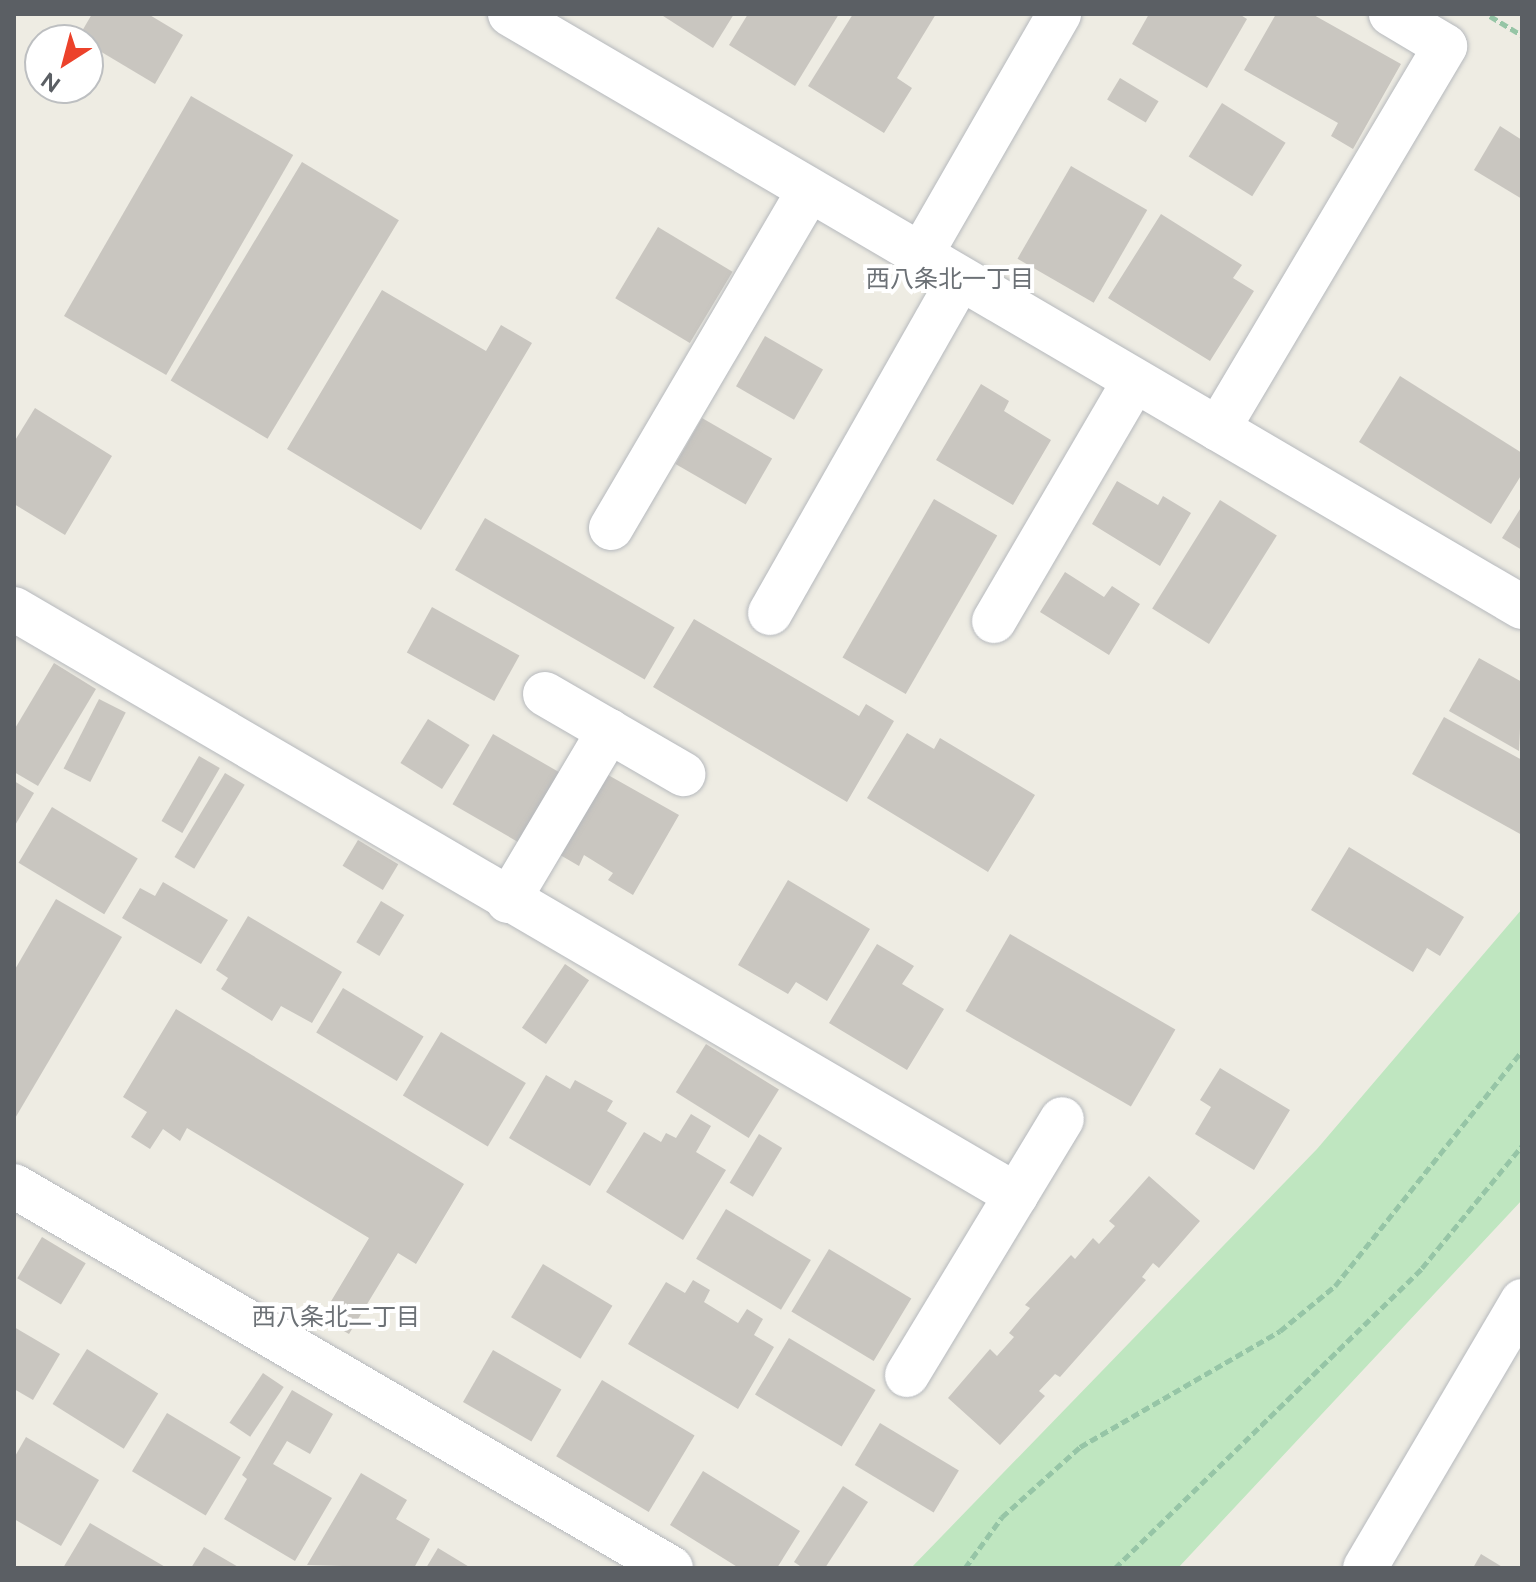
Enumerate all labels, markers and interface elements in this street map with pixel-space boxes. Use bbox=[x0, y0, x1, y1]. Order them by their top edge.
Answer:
north arrow bbox=[24, 24, 104, 104]
text: N bbox=[36, 66, 66, 98]
district label: 西八条北一丁目 bbox=[866, 265, 1034, 293]
district label: 西八条北二丁目 bbox=[252, 1303, 420, 1331]

